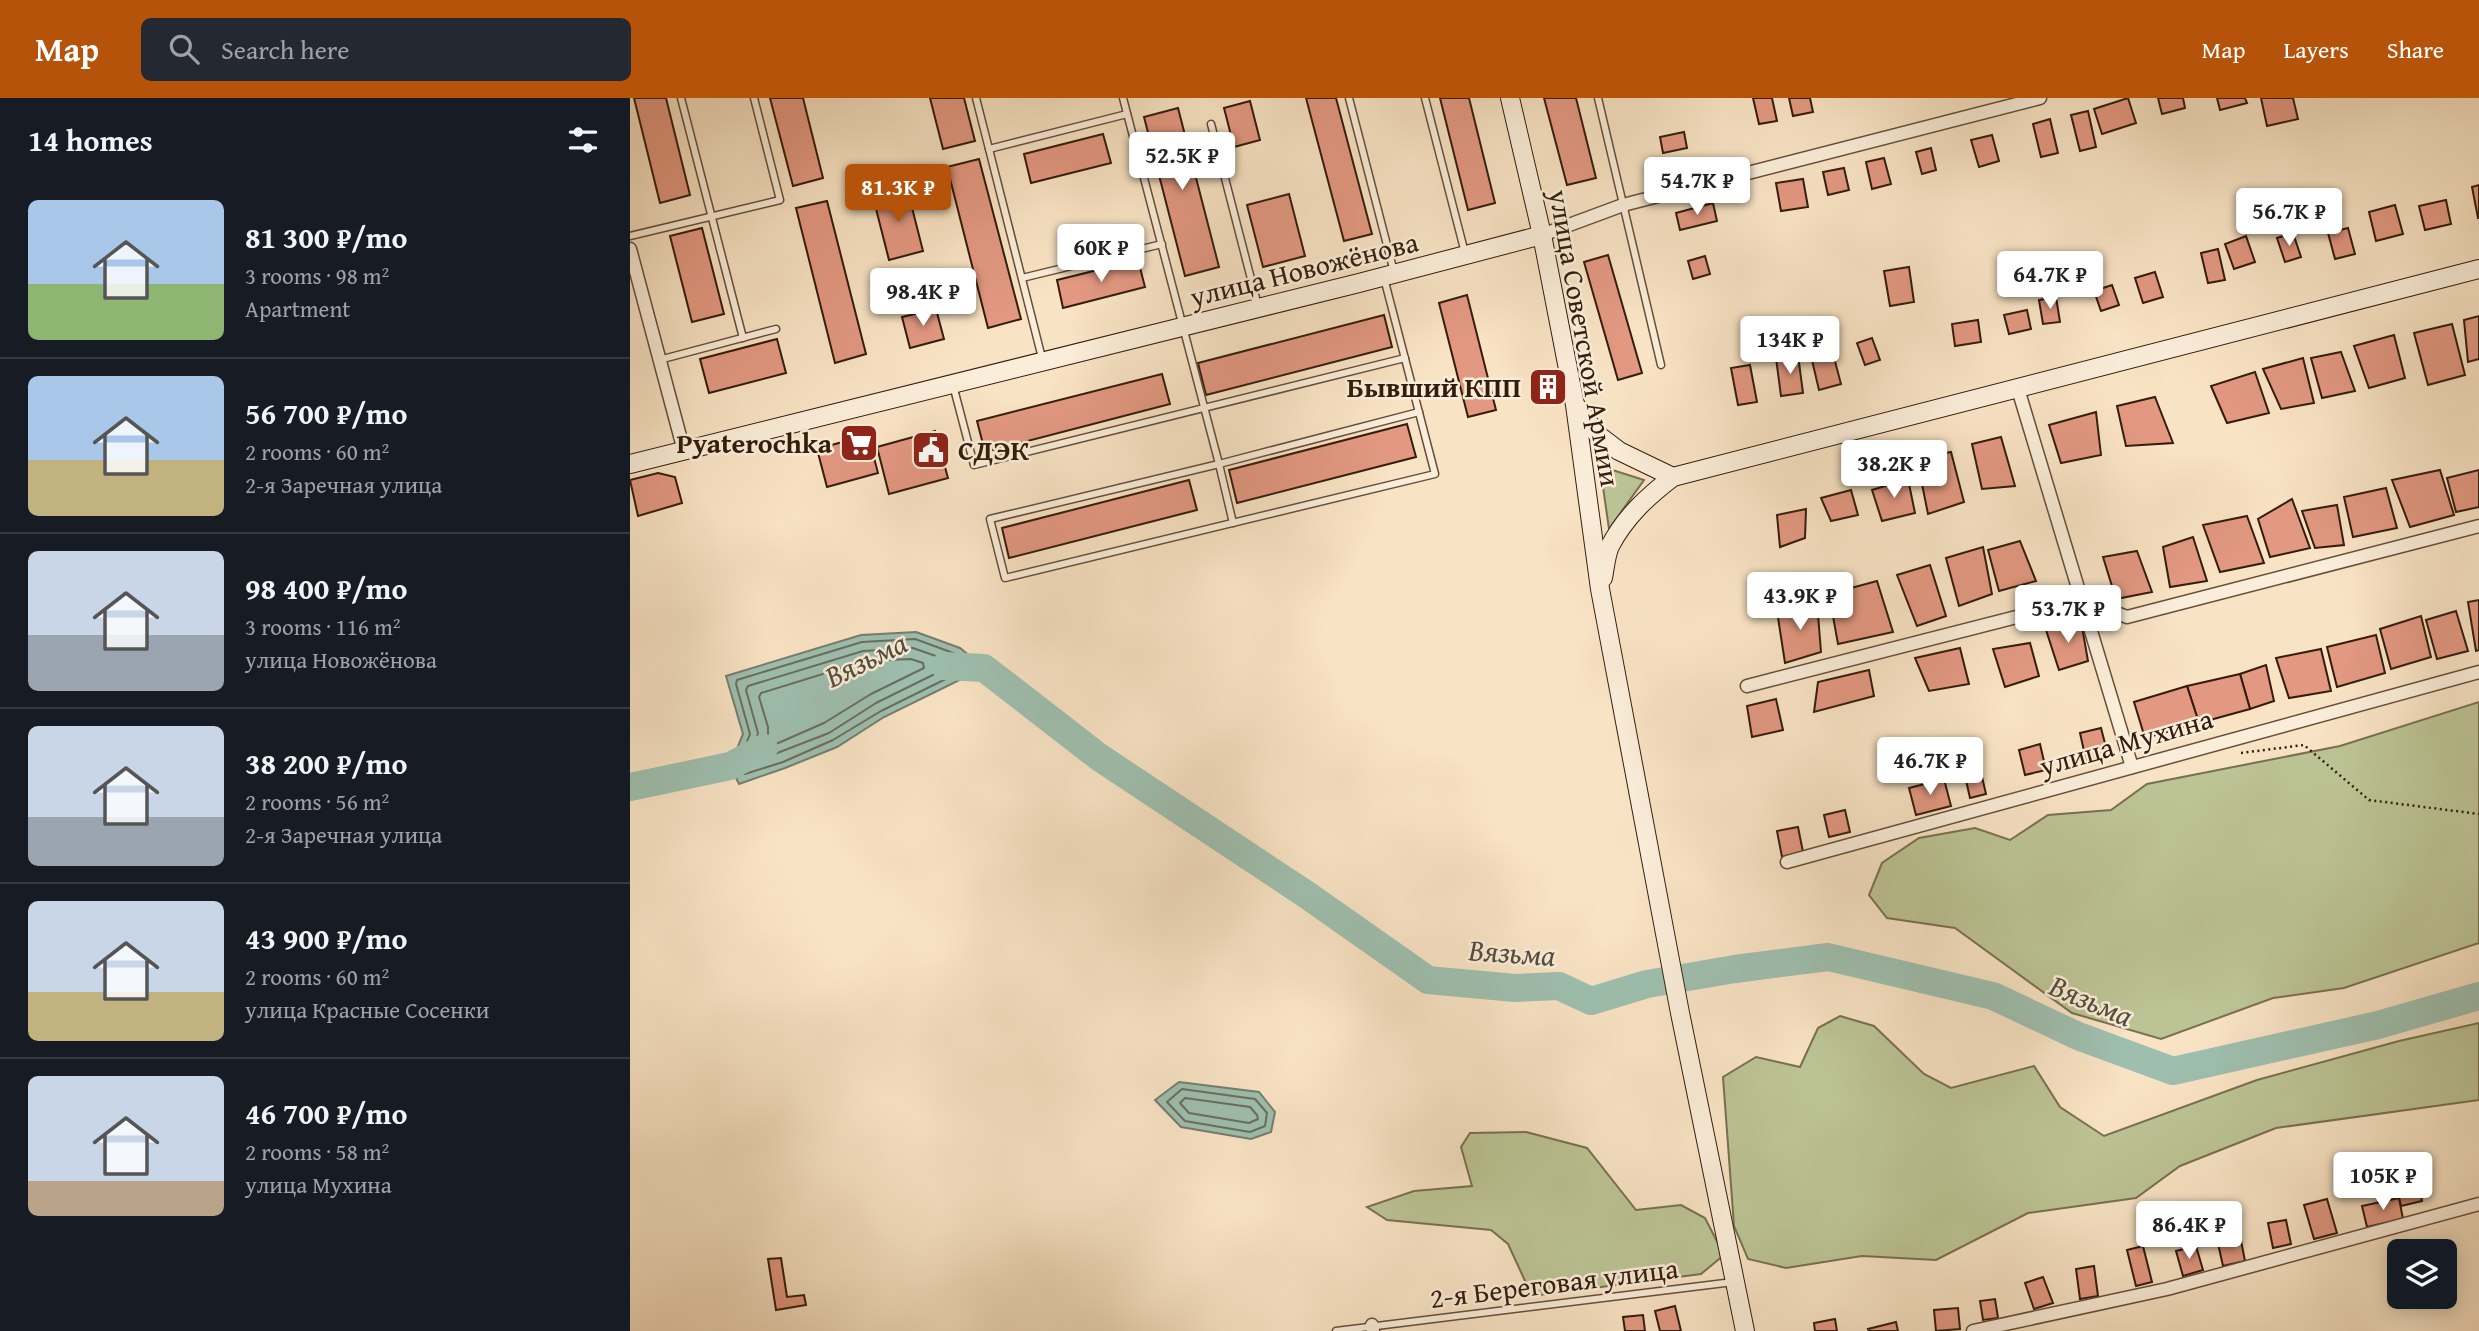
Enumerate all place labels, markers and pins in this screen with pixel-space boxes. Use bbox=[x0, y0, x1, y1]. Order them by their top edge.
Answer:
pin: 52.5K ₽ bbox=[1117, 132, 1247, 192]
pin: 54.7K ₽ bbox=[1632, 158, 1762, 217]
pin: 81.3K ₽ bbox=[833, 164, 963, 224]
pin: 56.7K ₽ bbox=[2224, 188, 2354, 248]
pin: 60K ₽ bbox=[1052, 225, 1150, 284]
pin: 64.7K ₽ bbox=[1985, 252, 2115, 311]
pin: 98.4K ₽ bbox=[858, 268, 988, 328]
pin: 134K ₽ bbox=[1733, 316, 1847, 376]
place label: Бывший КПП bbox=[1347, 366, 1521, 407]
building icon: Бывший КПП bbox=[1527, 366, 1569, 408]
place label: Pyaterochka bbox=[676, 422, 833, 463]
supermarket icon: Pyaterochka bbox=[838, 422, 880, 464]
public building icon: СДЭК bbox=[910, 429, 952, 471]
place label: СДЭК bbox=[958, 429, 1029, 470]
pin: 38.2K ₽ bbox=[1829, 440, 1959, 500]
pin: 43.9K ₽ bbox=[1735, 573, 1865, 632]
pin: 53.7K ₽ bbox=[2003, 586, 2133, 645]
pin: 46.7K ₽ bbox=[1865, 738, 1995, 797]
pin: 105K ₽ bbox=[2326, 1152, 2440, 1212]
pin: 86.4K ₽ bbox=[2124, 1202, 2254, 1261]

